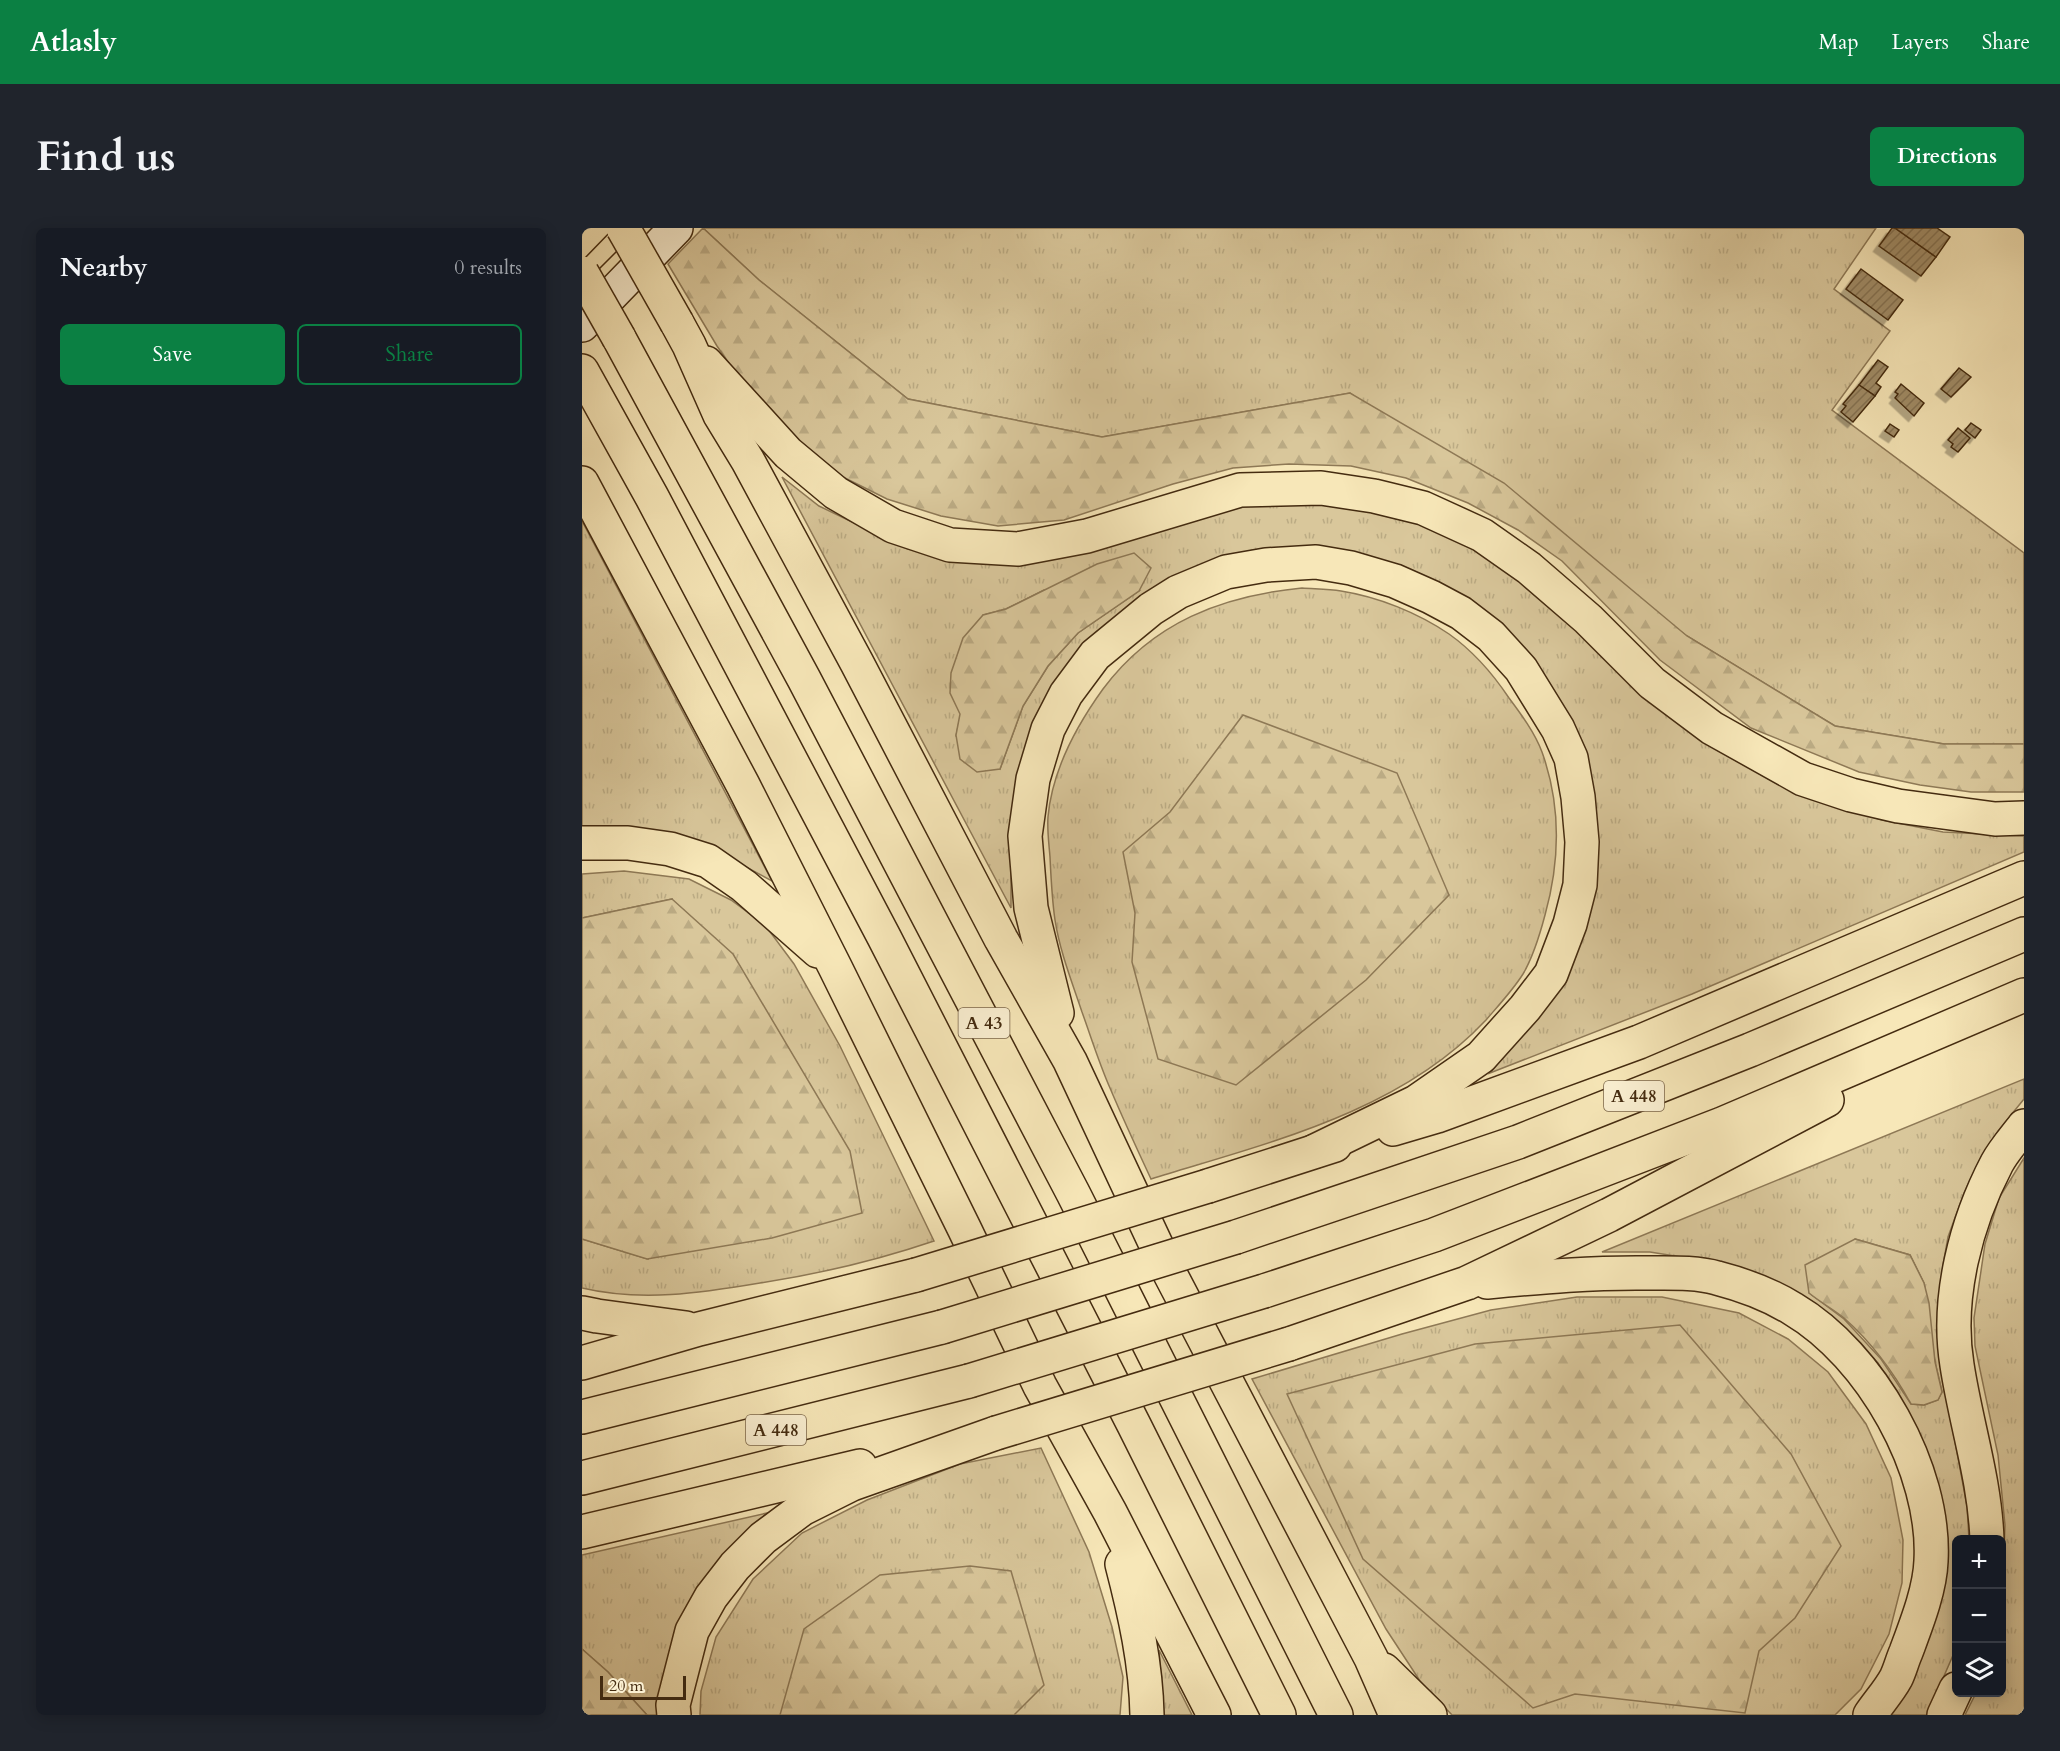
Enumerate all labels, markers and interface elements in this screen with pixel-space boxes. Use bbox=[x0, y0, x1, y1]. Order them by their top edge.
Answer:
text: Atlasly bbox=[30, 23, 117, 61]
text: Map bbox=[1819, 28, 1859, 57]
text: Layers bbox=[1892, 28, 1949, 57]
text: Share bbox=[1982, 28, 2030, 57]
button: Directions bbox=[1870, 127, 2024, 186]
text: Find us bbox=[36, 128, 176, 185]
text: Nearby bbox=[60, 250, 148, 285]
text: 0 results bbox=[454, 254, 522, 281]
button: Save bbox=[60, 324, 285, 385]
button: Share bbox=[297, 324, 522, 385]
road number: A 43 bbox=[958, 1008, 1010, 1038]
road number: A 448 bbox=[1604, 1081, 1664, 1111]
road number: A 448 bbox=[746, 1415, 806, 1445]
map controls bbox=[1952, 1535, 2006, 1697]
button: + bbox=[1952, 1535, 2006, 1589]
button: − bbox=[1952, 1589, 2006, 1643]
button: layers bbox=[1952, 1643, 2006, 1697]
scale bar bbox=[600, 1673, 686, 1700]
text: 20 m bbox=[609, 1675, 643, 1697]

